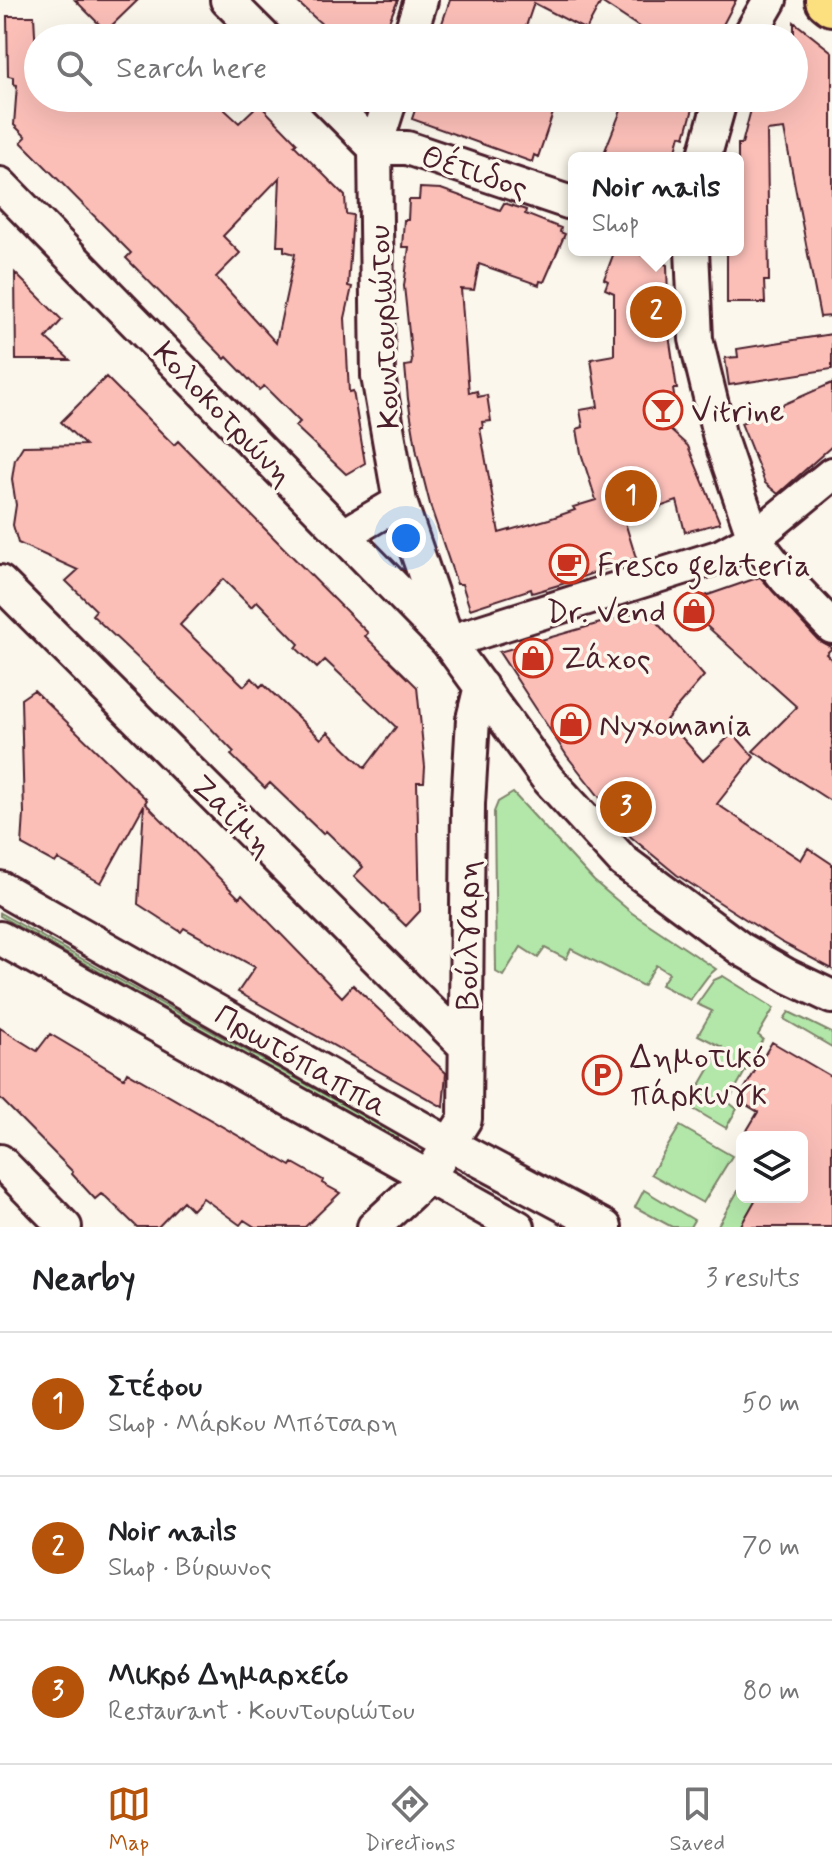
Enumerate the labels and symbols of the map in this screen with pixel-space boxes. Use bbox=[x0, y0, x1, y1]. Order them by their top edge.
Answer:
street label: Θέτιδος bbox=[416, 135, 534, 210]
street label: Κουντουριώτου bbox=[359, 224, 411, 430]
pin: 2 bbox=[630, 282, 682, 342]
street label: Κολοκοτρώνη bbox=[143, 333, 302, 496]
bar icon: Vitrine bbox=[642, 389, 684, 431]
place label: Vitrine bbox=[691, 391, 785, 433]
pin: 1 bbox=[605, 466, 657, 526]
your location bbox=[386, 518, 426, 558]
cafe icon: Fresco gelateria bbox=[548, 543, 590, 585]
place label: Fresco gelateria bbox=[597, 545, 811, 590]
shop icon: Dr. Vend bbox=[673, 590, 715, 632]
place label: Dr. Vend bbox=[546, 592, 666, 634]
shop icon: Ζάχος bbox=[512, 637, 554, 679]
place label: Ζάχος bbox=[561, 639, 651, 681]
shop icon: Nyxomania bbox=[550, 703, 592, 745]
place label: Nyxomania bbox=[599, 705, 752, 747]
street label: Ζαΐμη bbox=[181, 766, 282, 867]
pin: 3 bbox=[600, 777, 652, 837]
street label: Βούλγαρη bbox=[448, 860, 490, 1010]
street label: Πρωτόπαππα bbox=[207, 995, 395, 1128]
place label: Δημοτικό πάρκινγκ bbox=[630, 1038, 767, 1117]
parking icon: Δημοτικό πάρκινγκ bbox=[581, 1054, 623, 1096]

